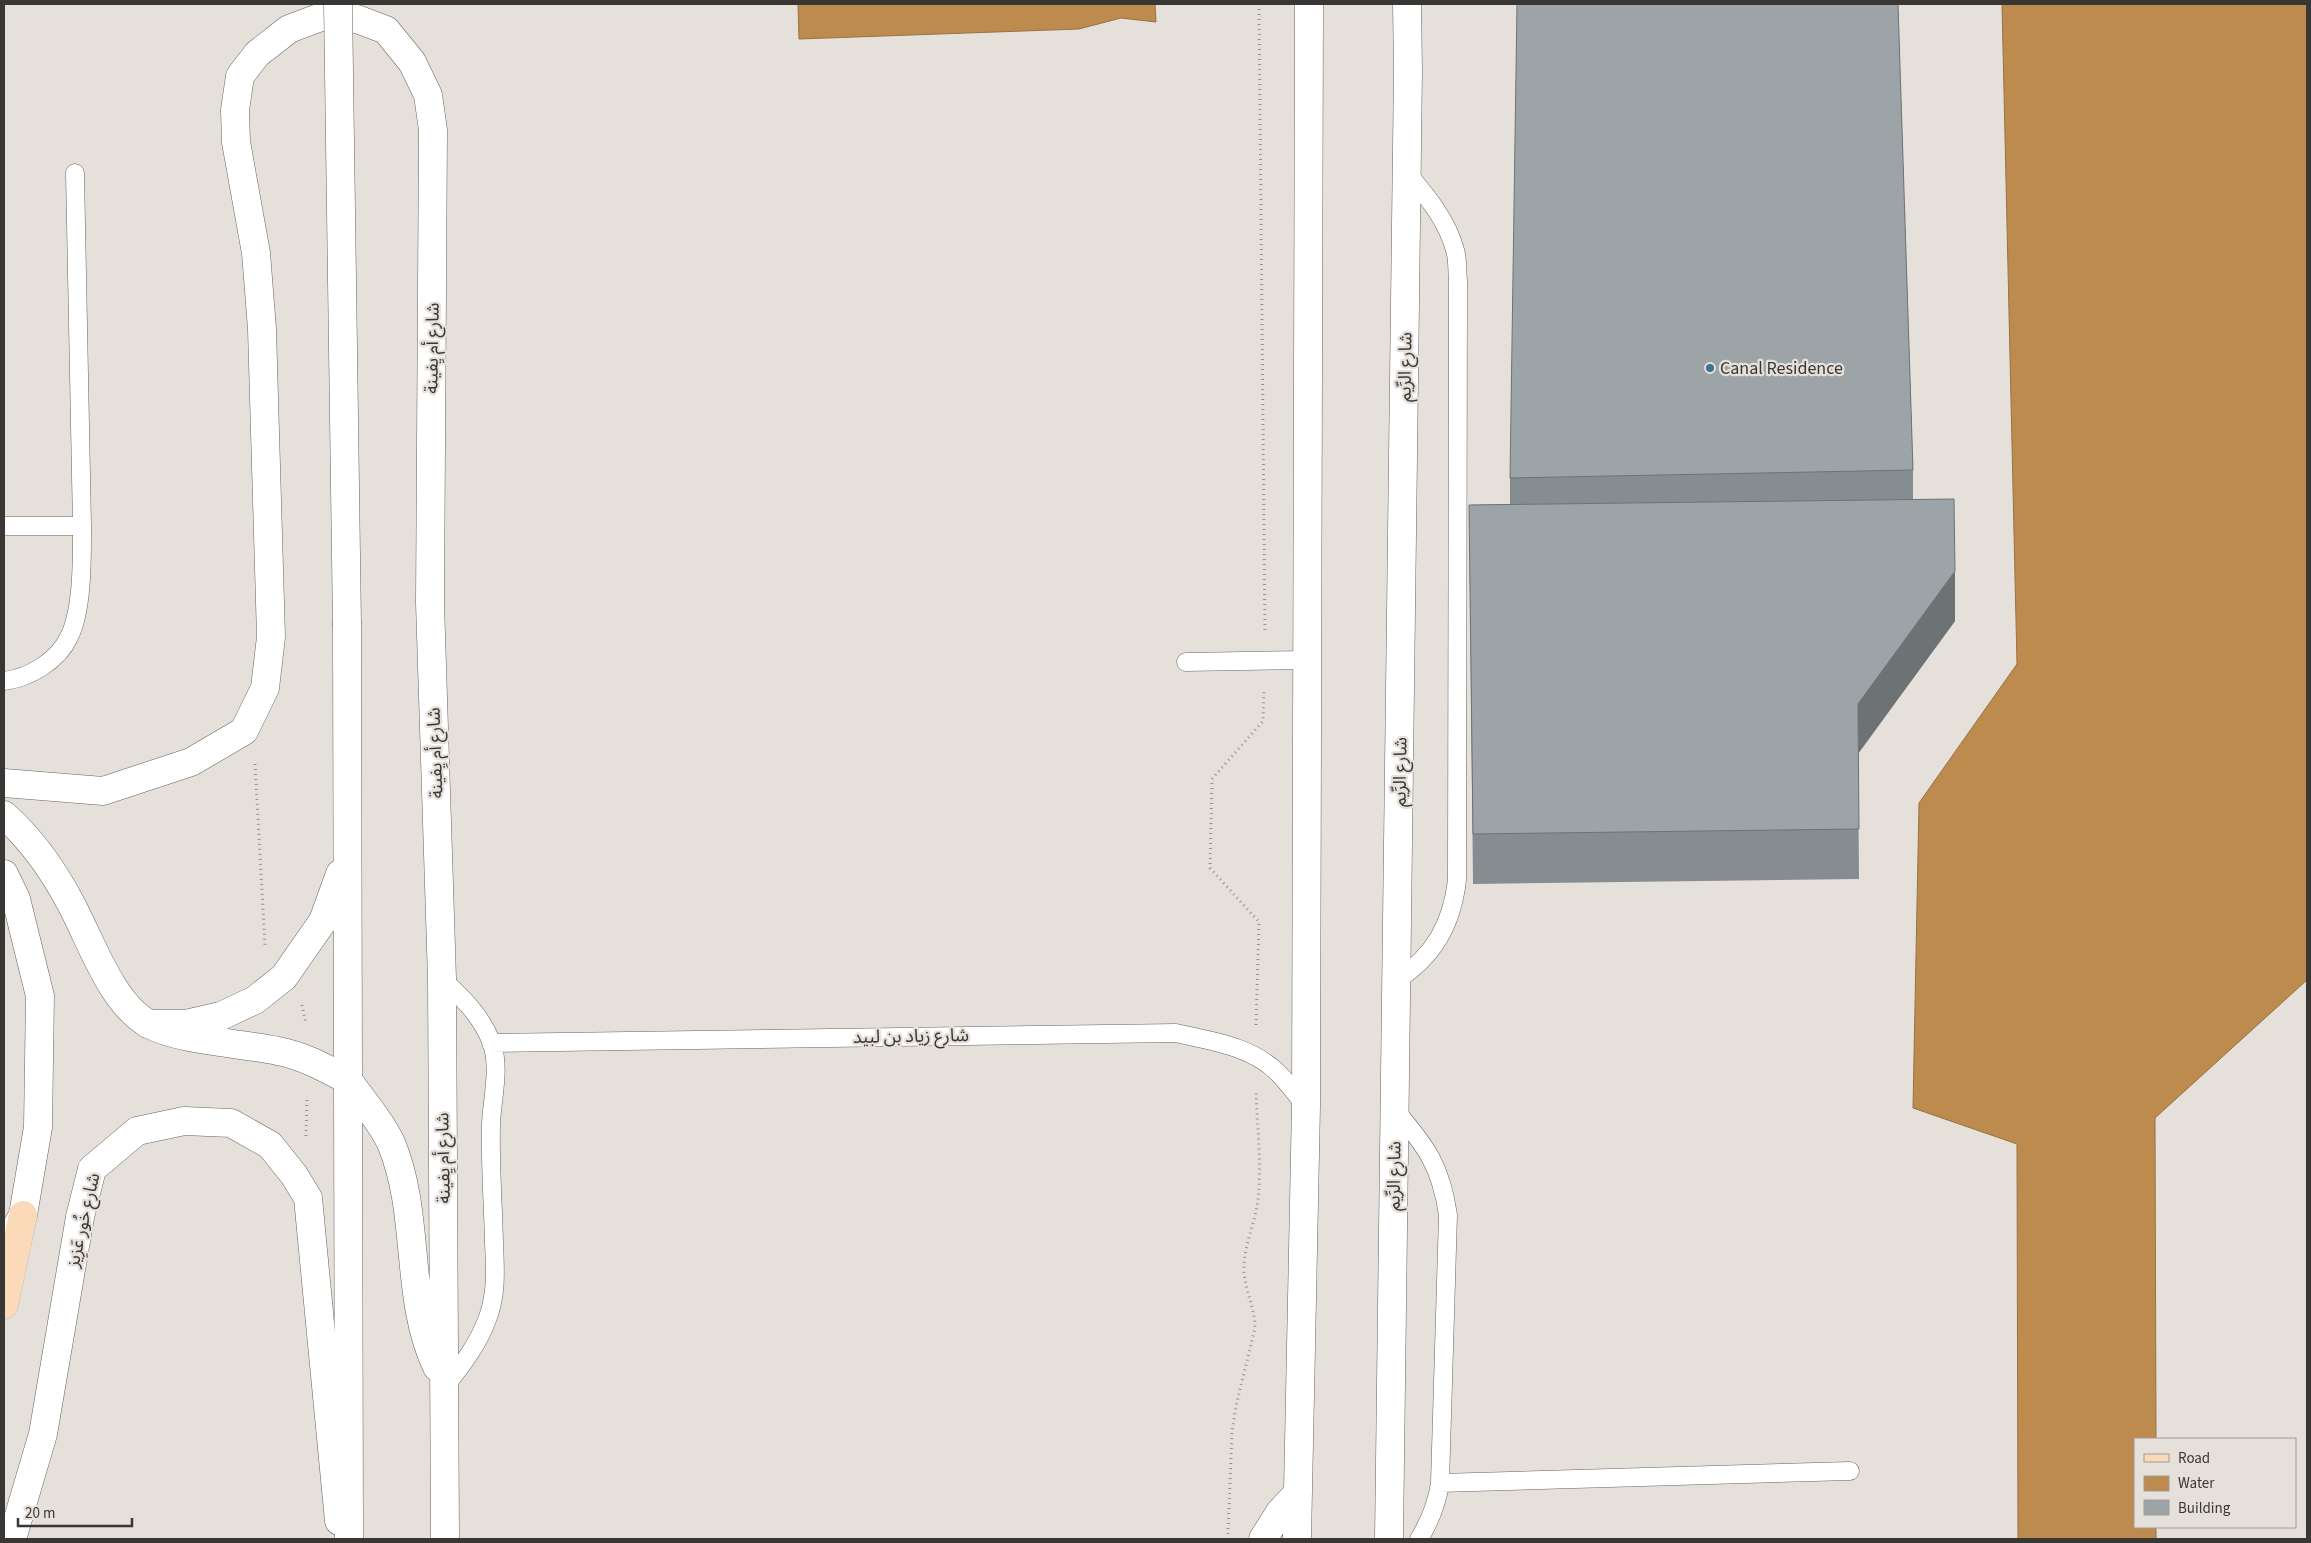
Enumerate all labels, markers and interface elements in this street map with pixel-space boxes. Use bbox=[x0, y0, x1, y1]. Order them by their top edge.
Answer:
street label: شارع أم يِفينة bbox=[419, 302, 447, 394]
street label: شارع الرِّيم bbox=[1392, 332, 1420, 402]
place label: Canal Residence bbox=[1720, 356, 1843, 381]
marker: Canal Residence bbox=[1704, 362, 1716, 374]
street label: شارع أم يِفينة bbox=[421, 707, 451, 799]
street label: شارع الرِّيم bbox=[1387, 737, 1415, 807]
street label: شارع زياد بن لبيد bbox=[853, 1023, 969, 1051]
street label: شارع أم يِفينة bbox=[430, 1112, 458, 1204]
street label: شارع الرِّيم bbox=[1381, 1141, 1409, 1211]
street label: شارع خُور عَزِيز bbox=[60, 1170, 107, 1271]
legend bbox=[2134, 1438, 2296, 1528]
text: Road bbox=[2178, 1448, 2210, 1469]
text: Water bbox=[2178, 1473, 2215, 1494]
scale bar bbox=[18, 1496, 131, 1528]
text: Building bbox=[2178, 1498, 2231, 1519]
text: 20 m bbox=[25, 1503, 55, 1524]

